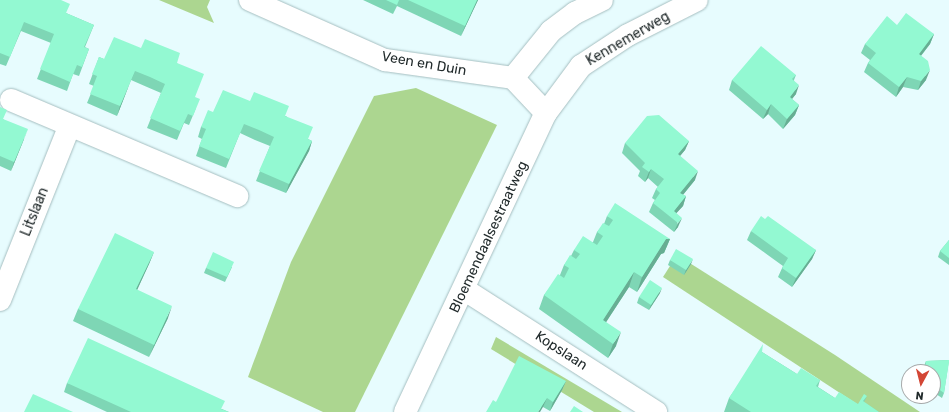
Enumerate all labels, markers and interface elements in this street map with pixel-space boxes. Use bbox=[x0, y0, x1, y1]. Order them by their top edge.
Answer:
street label: Kennemerweg bbox=[583, 8, 673, 70]
street label: Veen en Duin bbox=[380, 48, 468, 80]
street label: Bloemendaalsestraatweg bbox=[446, 158, 532, 316]
street label: Litslaan bbox=[18, 185, 52, 239]
street label: Kopslaan bbox=[532, 328, 590, 374]
north arrow bbox=[901, 364, 941, 404]
text: N bbox=[915, 388, 924, 402]

